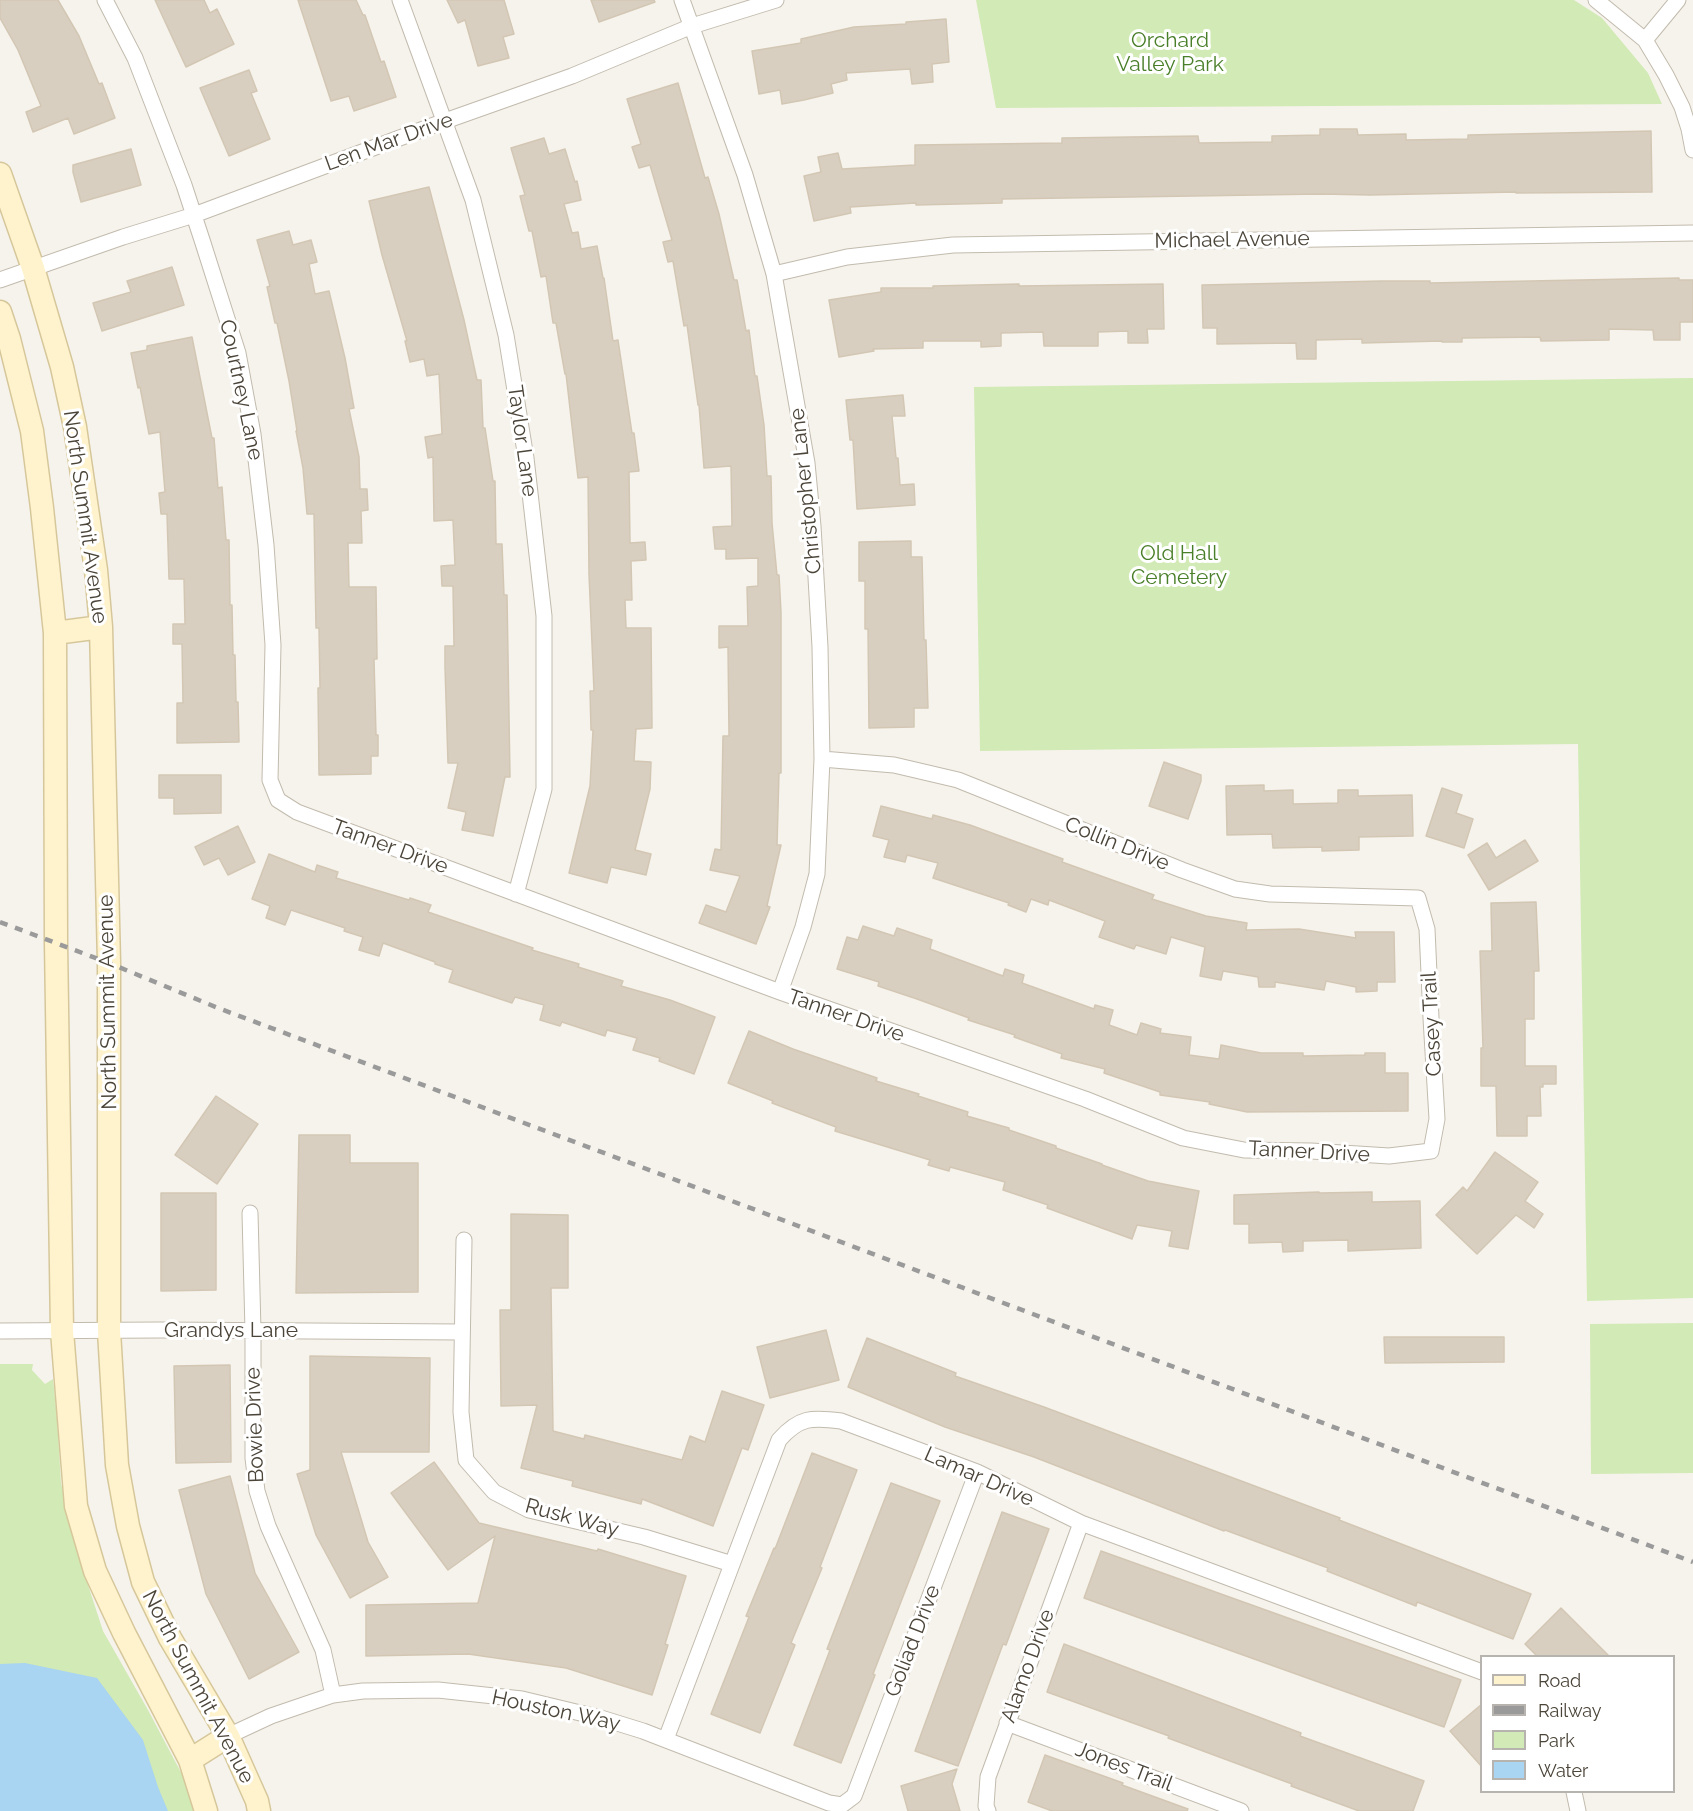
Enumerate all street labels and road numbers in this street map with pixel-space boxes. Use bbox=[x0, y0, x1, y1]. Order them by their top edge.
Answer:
street label: Len Mar Drive bbox=[321, 107, 457, 177]
street label: Michael Avenue bbox=[1154, 226, 1310, 254]
street label: Courtney Lane bbox=[214, 317, 268, 463]
street label: Taylor Lane bbox=[502, 384, 542, 498]
street label: Christopher Lane bbox=[785, 407, 827, 575]
street label: North Summit Avenue bbox=[58, 409, 112, 625]
street label: Collin Drive bbox=[1061, 812, 1173, 876]
street label: Tanner Drive bbox=[329, 814, 451, 880]
street label: North Summit Avenue bbox=[94, 894, 122, 1110]
street label: Casey Trail bbox=[1417, 971, 1447, 1077]
street label: Tanner Drive bbox=[784, 984, 908, 1048]
street label: Tanner Drive bbox=[1248, 1136, 1370, 1168]
street label: Grandys Lane bbox=[164, 1318, 298, 1344]
street label: Bowie Drive bbox=[240, 1367, 270, 1483]
street label: Lamar Drive bbox=[920, 1442, 1038, 1512]
street label: Rusk Way bbox=[522, 1493, 622, 1543]
street label: Goliad Drive bbox=[880, 1582, 946, 1700]
street label: North Summit Avenue bbox=[136, 1586, 260, 1788]
street label: Alamo Drive bbox=[996, 1606, 1060, 1726]
street label: Houston Way bbox=[489, 1685, 623, 1737]
street label: Jones Trail bbox=[1072, 1737, 1176, 1797]

